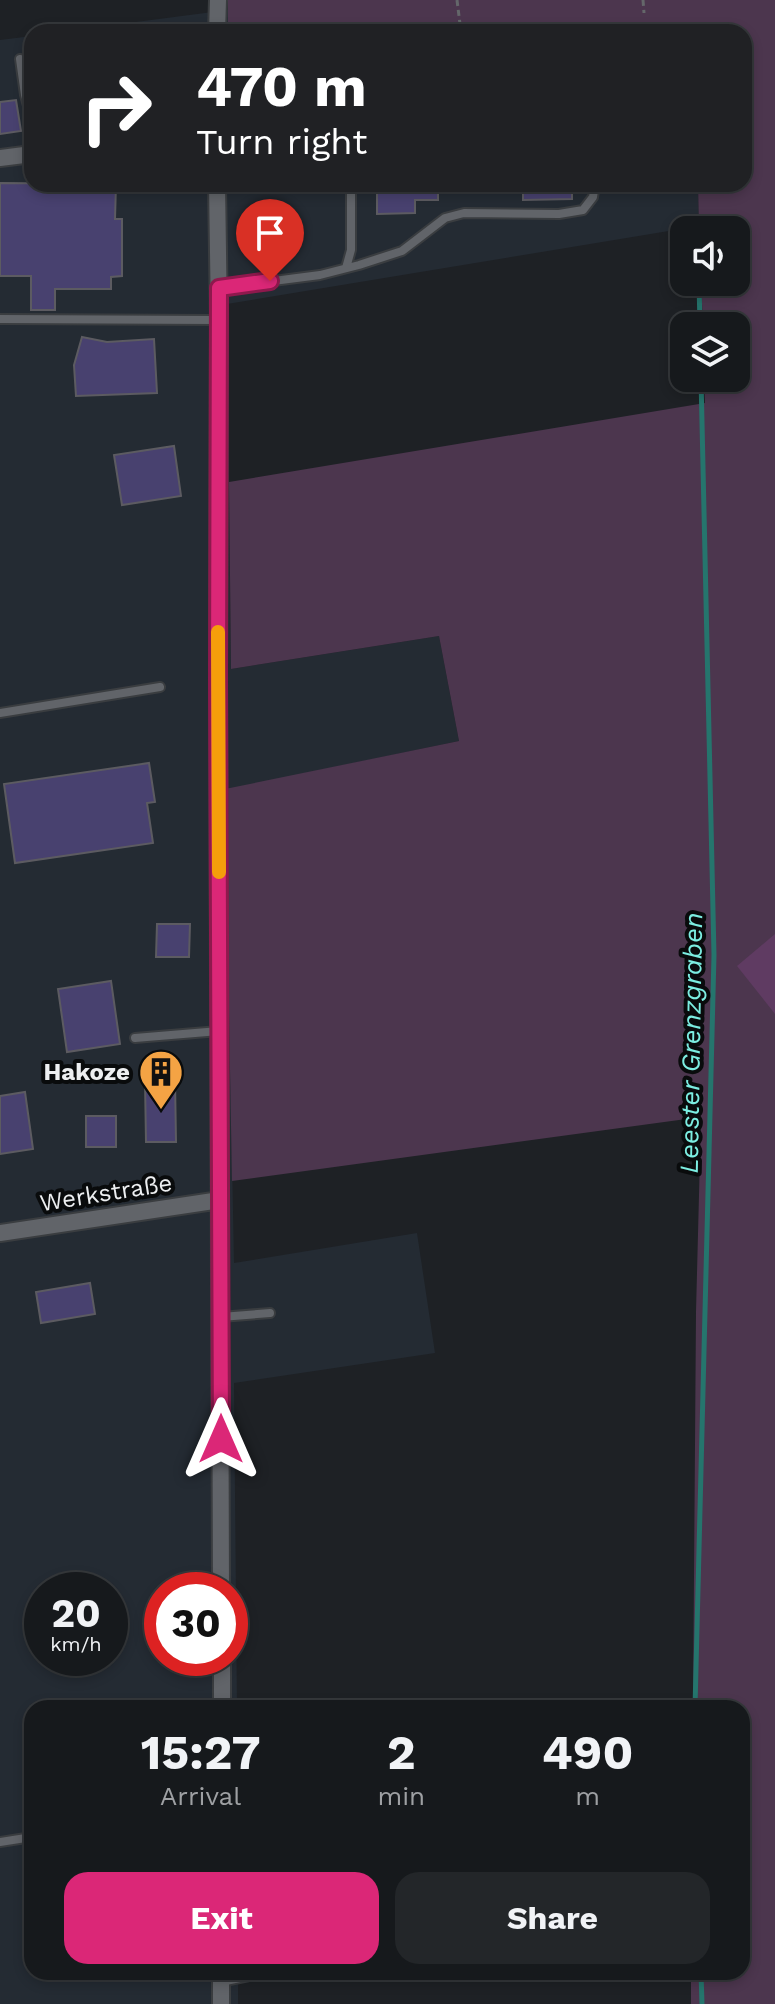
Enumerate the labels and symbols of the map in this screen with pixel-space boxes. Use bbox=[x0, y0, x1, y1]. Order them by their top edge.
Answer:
pin bbox=[236, 199, 304, 281]
water label: Leester Grenzgraben bbox=[674, 912, 708, 1174]
building icon: Hakoze bbox=[137, 1048, 185, 1111]
place label: Hakoze bbox=[44, 1058, 130, 1086]
street label: Werkstraße bbox=[38, 1169, 174, 1217]
position arrow bbox=[179, 1397, 263, 1481]
speed limit sign: 30 bbox=[144, 1572, 248, 1676]

